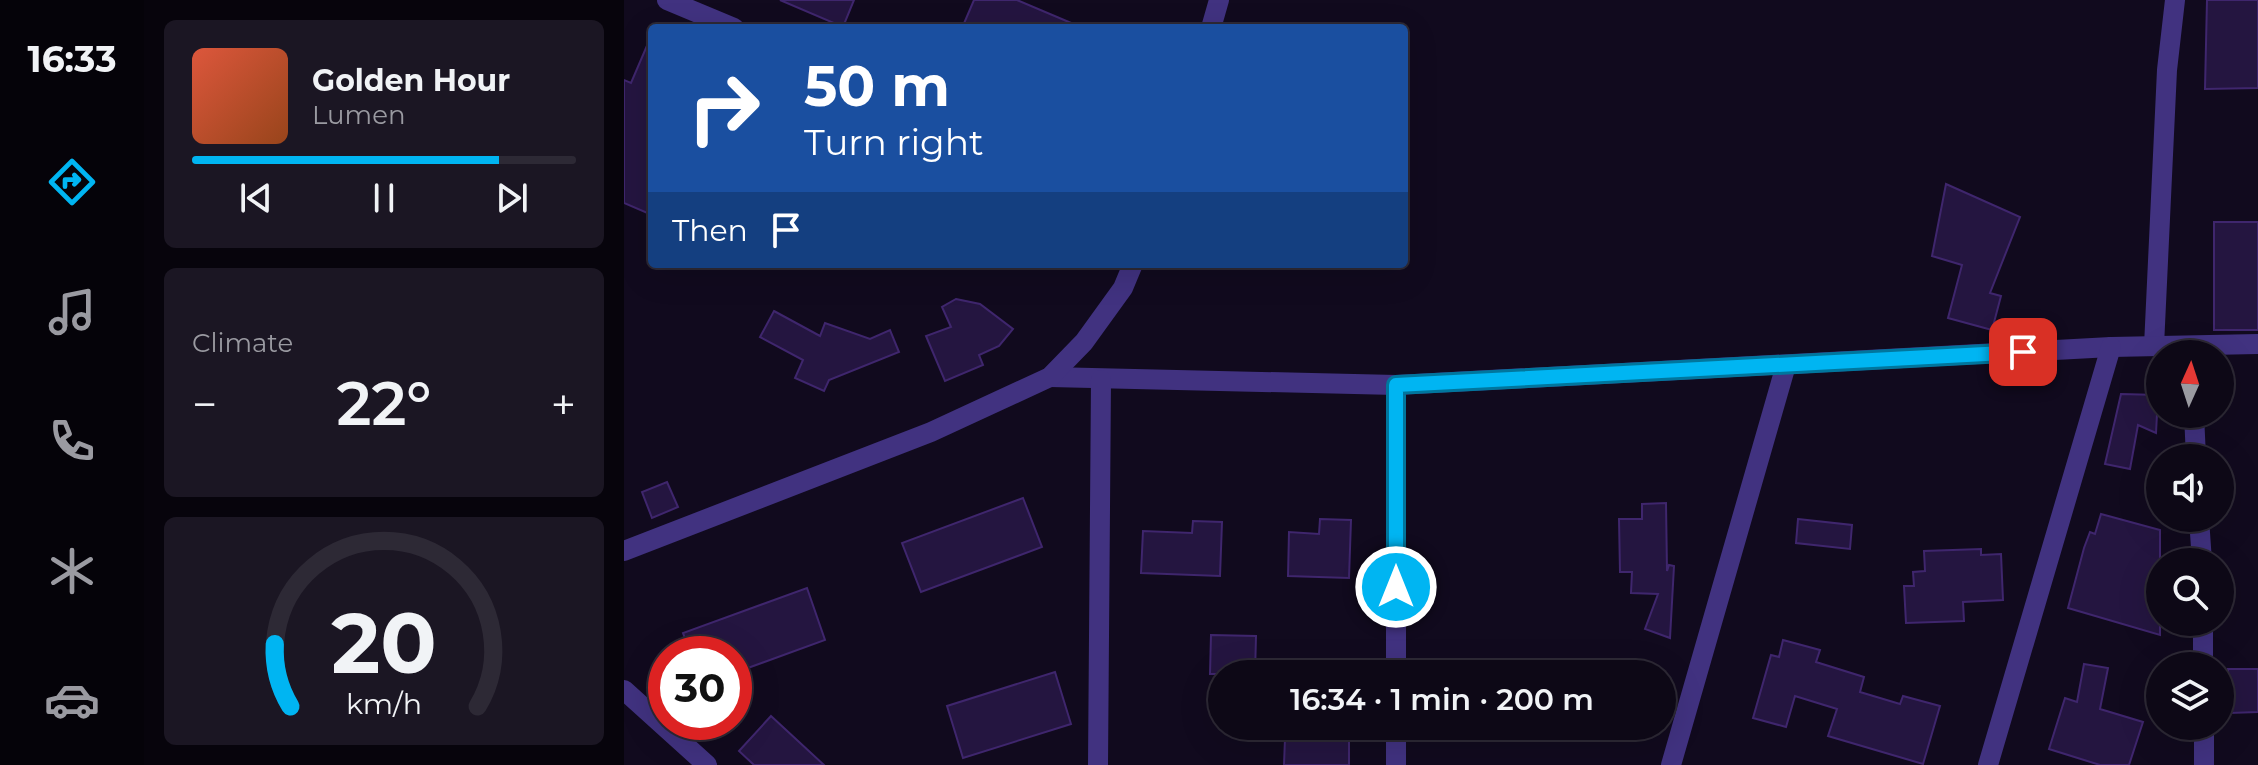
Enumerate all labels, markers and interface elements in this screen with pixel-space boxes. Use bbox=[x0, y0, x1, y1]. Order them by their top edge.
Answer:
text: 16:33 bbox=[28, 37, 116, 81]
text: 50 m bbox=[804, 52, 950, 120]
icon: right bbox=[672, 56, 776, 160]
text: Golden Hour bbox=[312, 62, 510, 99]
text: Lumen bbox=[312, 99, 405, 131]
text: Turn right bbox=[804, 120, 984, 164]
icon: directions bbox=[44, 154, 100, 210]
icon: previous bbox=[234, 176, 278, 220]
icon: pause bbox=[362, 176, 406, 220]
icon: next bbox=[490, 176, 534, 220]
icon: arrive bbox=[764, 208, 808, 252]
text: Then bbox=[672, 212, 748, 249]
icon: music bbox=[44, 284, 100, 340]
pin bbox=[1989, 318, 2057, 386]
text: Climate bbox=[192, 327, 293, 359]
icon: arrive bbox=[2001, 330, 2045, 374]
north arrow bbox=[2146, 340, 2234, 428]
map controls bbox=[2146, 340, 2234, 740]
text: 22° bbox=[337, 367, 431, 440]
text: − bbox=[192, 377, 217, 431]
text: + bbox=[551, 377, 576, 431]
icon: phone bbox=[44, 413, 100, 469]
button: sound bbox=[2146, 444, 2234, 532]
icon: climate bbox=[44, 543, 100, 599]
position arrow bbox=[1354, 545, 1438, 629]
button: search bbox=[2146, 548, 2234, 636]
text: 20 bbox=[331, 591, 437, 693]
speed limit sign: 30 bbox=[648, 636, 752, 740]
button: layers bbox=[2146, 652, 2234, 740]
icon: car bbox=[44, 672, 100, 728]
text: 16:34 · 1 min · 200 m bbox=[1290, 681, 1594, 718]
text: km/h bbox=[346, 686, 422, 721]

